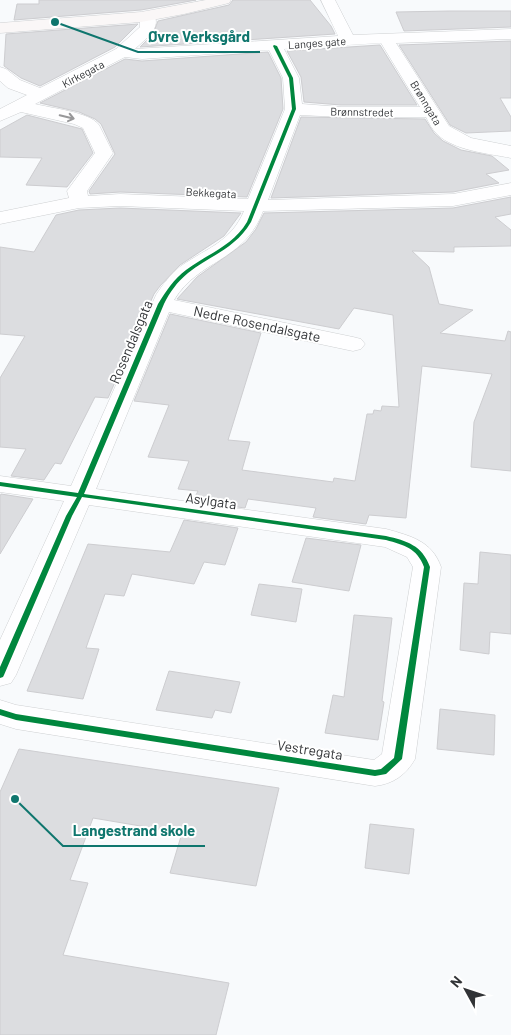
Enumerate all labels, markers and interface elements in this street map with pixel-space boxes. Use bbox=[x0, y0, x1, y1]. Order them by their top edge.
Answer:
callout: Øvre Verksgård bbox=[138, 22, 260, 52]
text: Øvre Verksgård bbox=[148, 27, 250, 45]
street label: Langes gate bbox=[288, 34, 347, 51]
street label: Kirkegata bbox=[59, 57, 106, 90]
street label: Brønngata bbox=[408, 78, 445, 127]
street label: Brønnstredet bbox=[330, 104, 394, 119]
one-way arrow bbox=[58, 113, 74, 122]
street label: Bekkegata bbox=[185, 185, 237, 200]
street label: Rosendalsgata bbox=[105, 297, 156, 386]
street label: Nedre Rosendalsgate bbox=[192, 302, 322, 345]
street label: Asylgata bbox=[184, 489, 238, 512]
street label: Vestregata bbox=[276, 736, 344, 763]
callout: Langestrand skole bbox=[63, 816, 205, 846]
text: Langestrand skole bbox=[73, 821, 195, 839]
north arrow bbox=[441, 965, 491, 1015]
text: N bbox=[446, 972, 465, 990]

